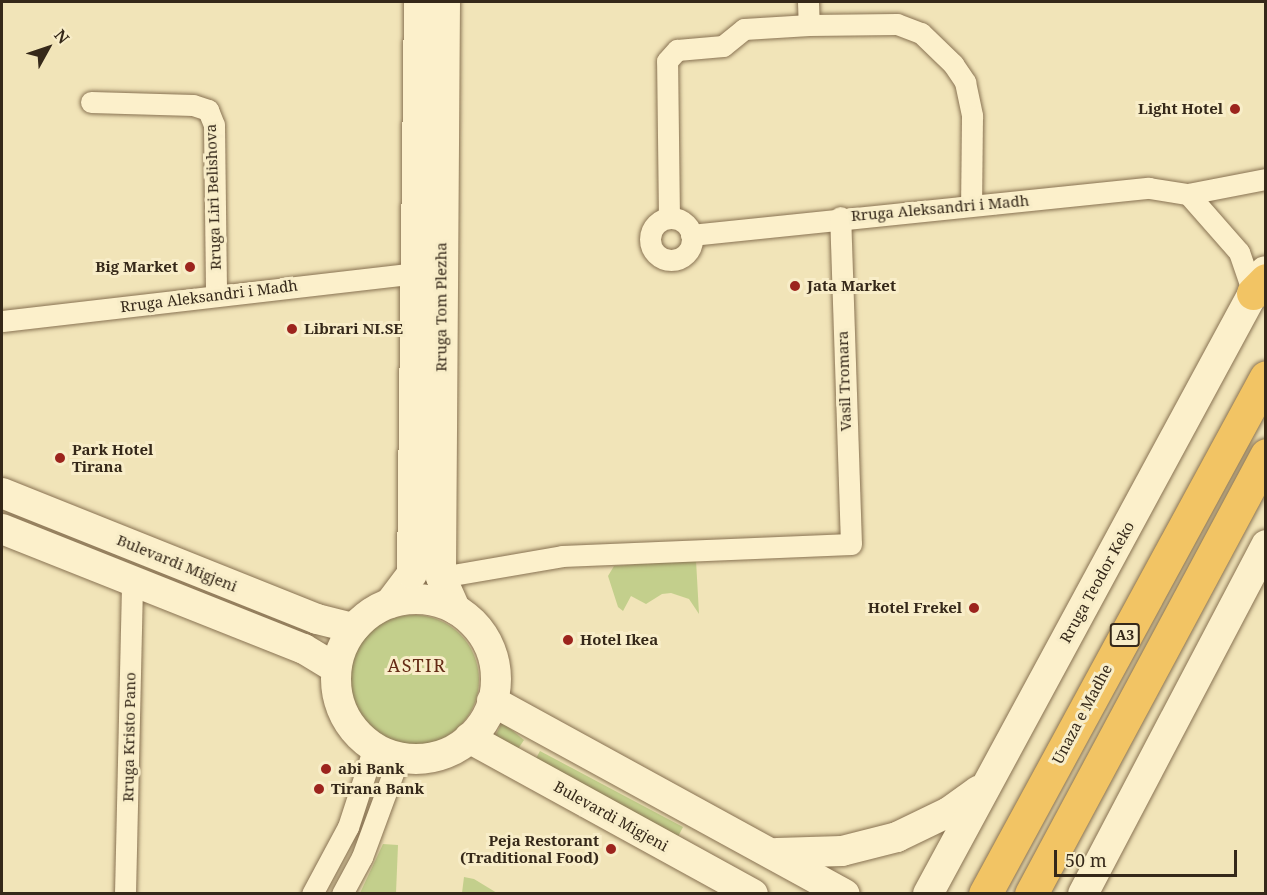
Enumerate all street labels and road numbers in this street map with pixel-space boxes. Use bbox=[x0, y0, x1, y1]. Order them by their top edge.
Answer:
street label: Rruga Liri Belishova bbox=[201, 124, 225, 270]
street label: Rruga Aleksandri i Madh bbox=[850, 191, 1030, 225]
street label: Rruga Tom Plezha bbox=[432, 242, 450, 372]
street label: Rruga Aleksandri i Madh bbox=[119, 276, 299, 316]
street label: Vasil Tromara bbox=[833, 330, 855, 432]
street label: Rruga Teodor Keko bbox=[1056, 518, 1138, 646]
street label: Bulevardi Migjeni bbox=[114, 531, 240, 595]
road number: A3 bbox=[1108, 624, 1142, 646]
street label: Unaza e Madhe bbox=[1048, 661, 1116, 767]
street label: Rruga Kristo Pano bbox=[119, 672, 139, 802]
street label: Bulevardi Migjeni bbox=[551, 777, 671, 855]

